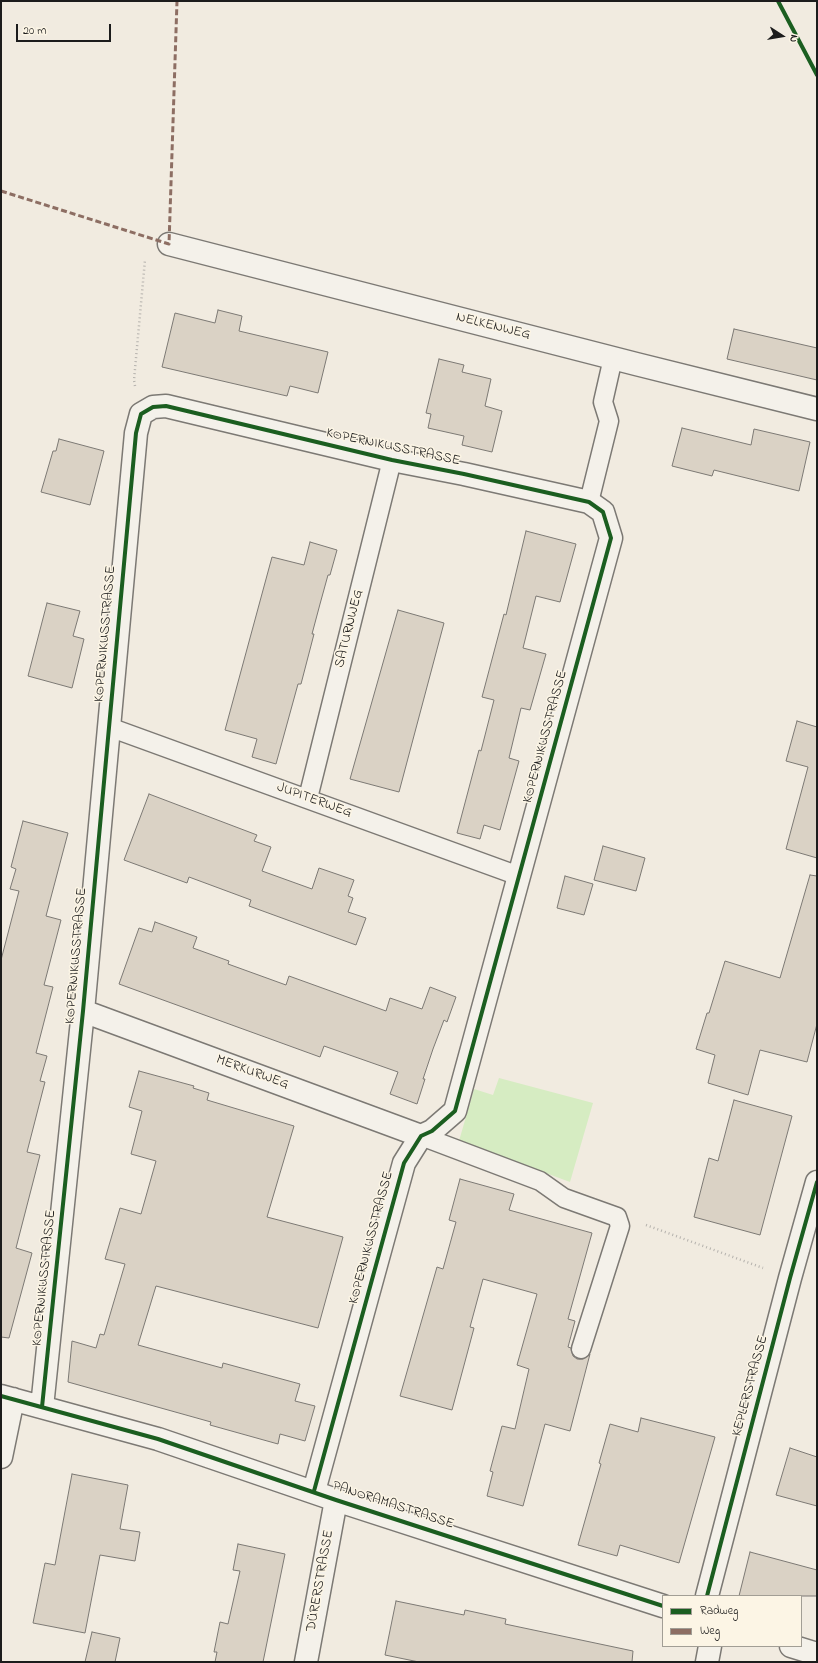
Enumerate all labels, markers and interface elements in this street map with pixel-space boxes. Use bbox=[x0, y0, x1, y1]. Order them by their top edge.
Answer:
scale bar bbox=[18, 16, 113, 42]
north arrow bbox=[762, 16, 802, 56]
text: 20 m bbox=[23, 22, 46, 40]
text: N bbox=[785, 33, 802, 44]
street label: NELKENWEG bbox=[454, 310, 532, 344]
street label: KOPERNIKUSSTRASSE bbox=[324, 426, 462, 470]
street label: KOPERNIKUSSTRASSE bbox=[92, 565, 120, 703]
street label: SATURNWEG bbox=[332, 588, 368, 670]
street label: KOPERNIKUSSTRASSE bbox=[520, 669, 572, 805]
street label: JUPITERWEG bbox=[274, 780, 354, 822]
street label: KOPERNIKUSSTRASSE bbox=[63, 887, 91, 1025]
street label: MERKURWEG bbox=[213, 1052, 291, 1094]
street label: KOPERNIKUSSTRASSE bbox=[346, 1170, 398, 1306]
street label: KOPERNIKUSSTRASSE bbox=[30, 1209, 60, 1347]
street label: KEPLERSTRASSE bbox=[729, 1334, 773, 1438]
street label: PANORAMASTRASSE bbox=[330, 1478, 456, 1534]
street label: DÜRERSTRASSE bbox=[304, 1529, 338, 1633]
legend bbox=[662, 1595, 802, 1647]
text: Radweg bbox=[700, 1602, 739, 1620]
text: Weg bbox=[700, 1622, 720, 1640]

